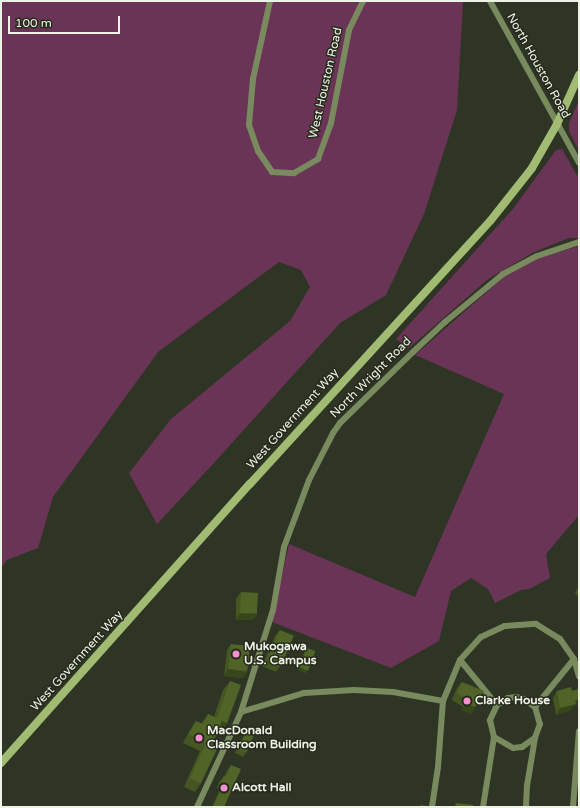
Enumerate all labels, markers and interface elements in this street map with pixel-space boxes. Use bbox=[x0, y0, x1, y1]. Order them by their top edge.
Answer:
scale bar bbox=[10, 8, 122, 34]
street label: North Houston Road bbox=[503, 11, 573, 121]
text: 100 m bbox=[15, 16, 52, 30]
street label: West Houston Road bbox=[306, 26, 346, 140]
street label: North Wright Road bbox=[327, 334, 415, 422]
street label: West Government Way bbox=[244, 366, 342, 472]
street label: West Government Way bbox=[28, 608, 126, 714]
place label: Mukogawa U.S. Campus bbox=[244, 640, 317, 668]
marker: Mukogawa U.S. Campus bbox=[231, 649, 241, 659]
place label: Clarke House bbox=[475, 694, 550, 708]
marker: Clarke House bbox=[462, 696, 472, 706]
place label: MacDonald Classroom Building bbox=[207, 724, 317, 752]
marker: MacDonald Classroom Building bbox=[194, 733, 204, 743]
place label: Alcott Hall bbox=[232, 781, 292, 795]
marker: Alcott Hall bbox=[219, 783, 229, 793]

